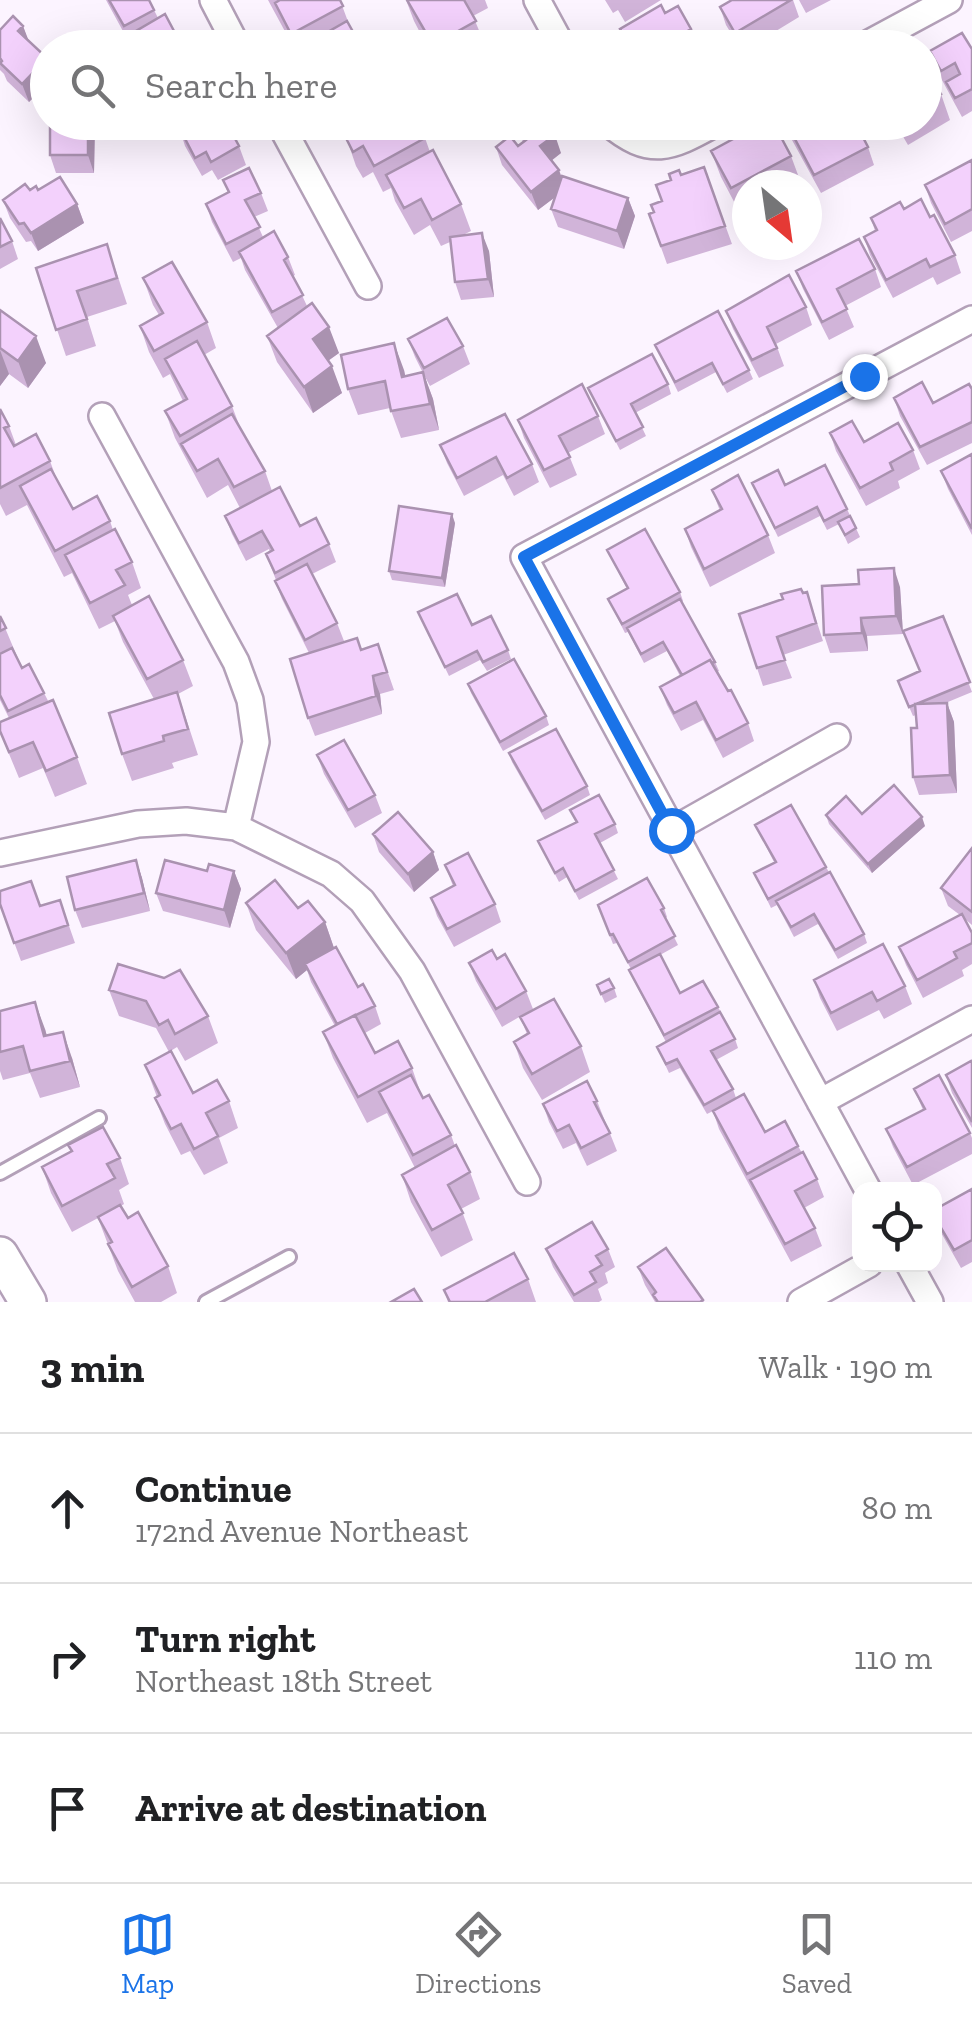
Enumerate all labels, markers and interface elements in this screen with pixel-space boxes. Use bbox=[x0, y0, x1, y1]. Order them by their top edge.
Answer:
search box bbox=[30, 30, 942, 140]
icon: search bbox=[65, 58, 120, 113]
text: Search here bbox=[145, 62, 337, 108]
north arrow bbox=[732, 170, 822, 260]
route end bbox=[842, 354, 888, 400]
route start bbox=[649, 808, 695, 854]
map controls bbox=[852, 1182, 942, 1272]
button: locate bbox=[852, 1182, 942, 1272]
text: 3 min bbox=[40, 1342, 145, 1393]
text: Walk · 190 m bbox=[759, 1348, 932, 1386]
text: Continue bbox=[135, 1466, 292, 1512]
icon: ahead bbox=[40, 1481, 95, 1536]
text: 80 m bbox=[861, 1489, 932, 1527]
text: 172nd Avenue Northeast bbox=[135, 1512, 468, 1550]
text: Turn right bbox=[135, 1616, 315, 1662]
icon: right bbox=[40, 1631, 95, 1686]
text: 110 m bbox=[854, 1639, 932, 1677]
text: Northeast 18th Street bbox=[135, 1662, 432, 1700]
icon: arrive bbox=[40, 1781, 95, 1836]
text: Arrive at destination bbox=[135, 1785, 486, 1831]
tab: Map bbox=[120, 1907, 175, 2000]
tab: Directions bbox=[415, 1907, 542, 2000]
tab: Saved bbox=[782, 1907, 852, 2000]

